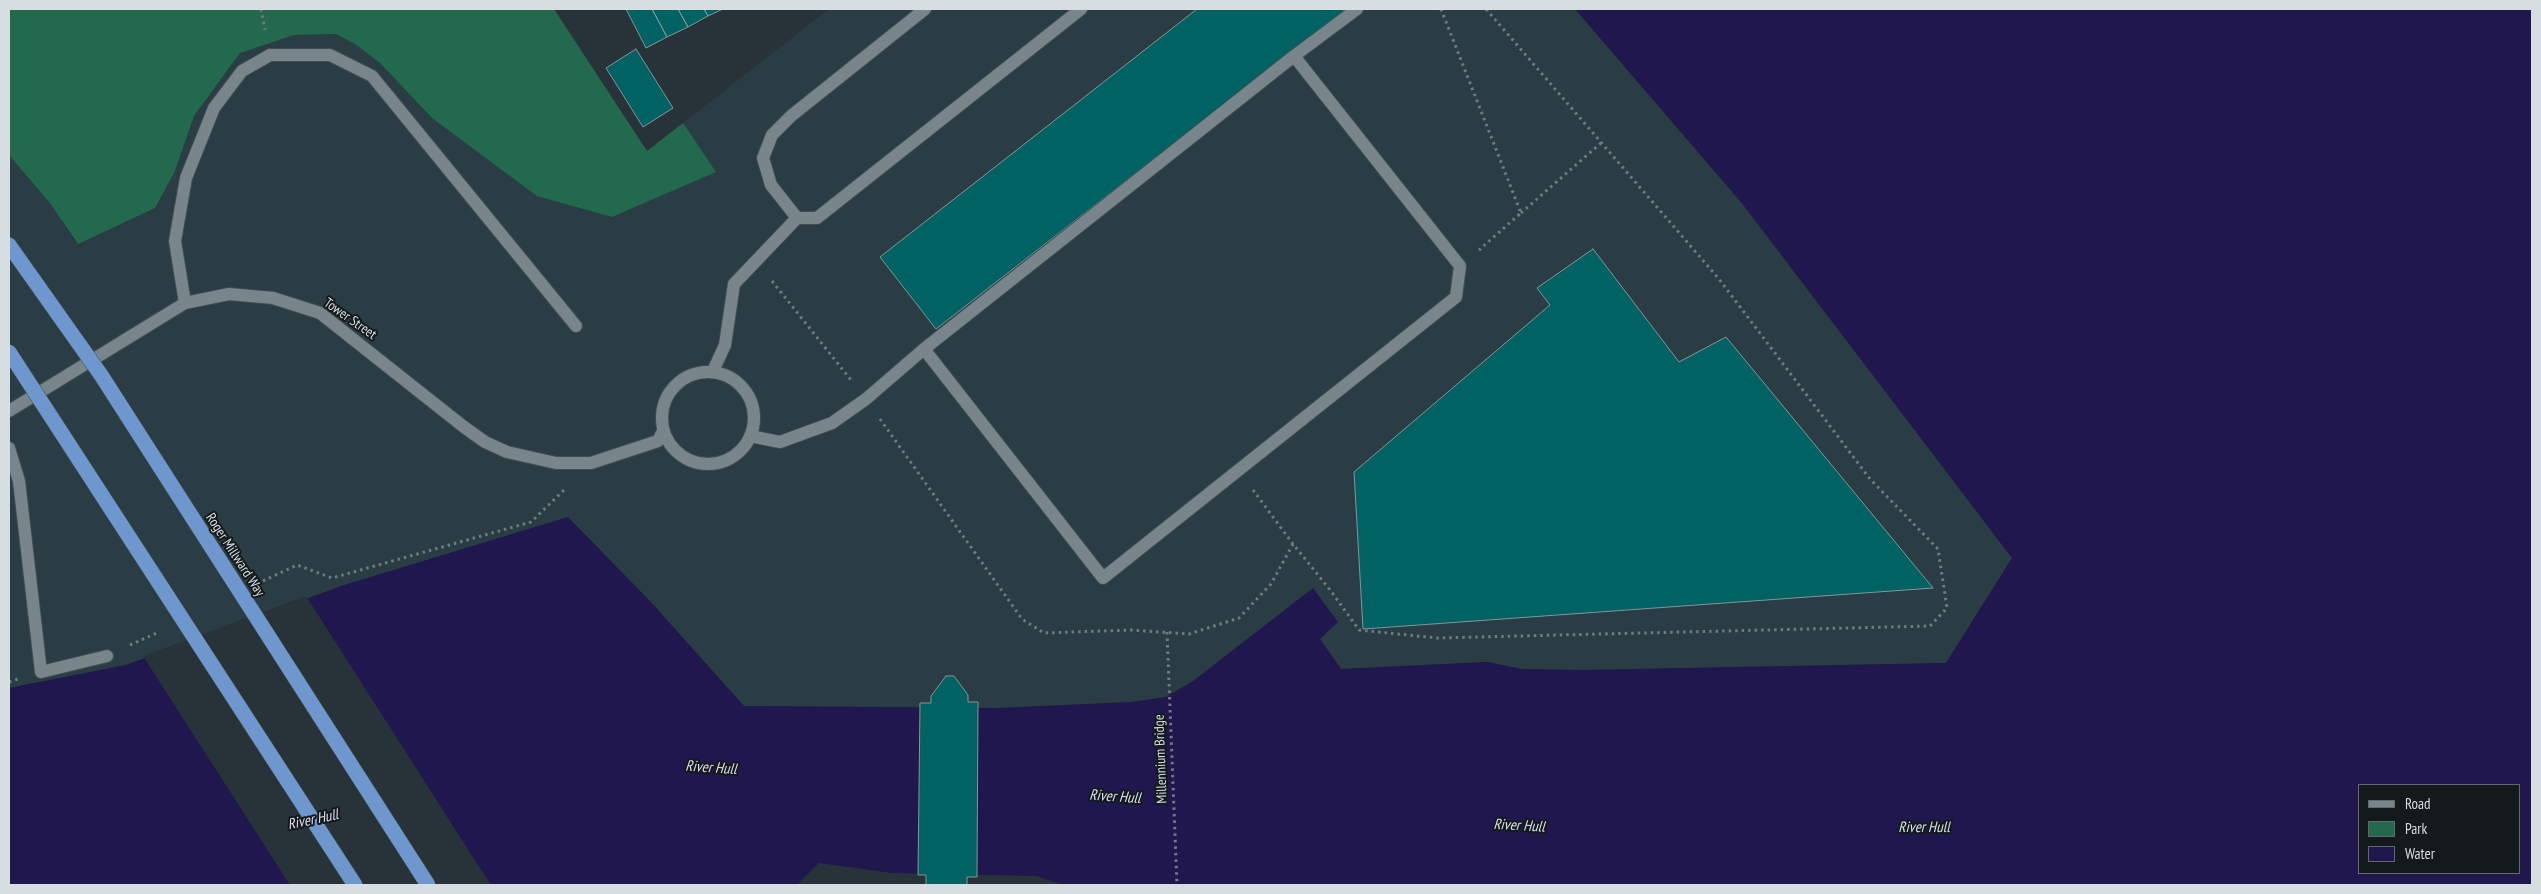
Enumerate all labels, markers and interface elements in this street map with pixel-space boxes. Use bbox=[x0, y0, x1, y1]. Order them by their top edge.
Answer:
street label: Tower Street bbox=[320, 295, 380, 343]
street label: Roger Millward Way bbox=[202, 510, 268, 600]
street label: Millennium Bridge bbox=[1151, 714, 1171, 804]
water label: River Hull bbox=[685, 757, 737, 779]
legend bbox=[2358, 784, 2521, 874]
water label: River Hull bbox=[1089, 786, 1141, 808]
text: Road bbox=[2405, 794, 2431, 813]
water label: River Hull bbox=[286, 806, 340, 834]
water label: River Hull bbox=[1493, 816, 1545, 836]
water label: River Hull bbox=[1898, 819, 1950, 837]
text: Park bbox=[2405, 819, 2427, 838]
text: Water bbox=[2405, 844, 2435, 863]

